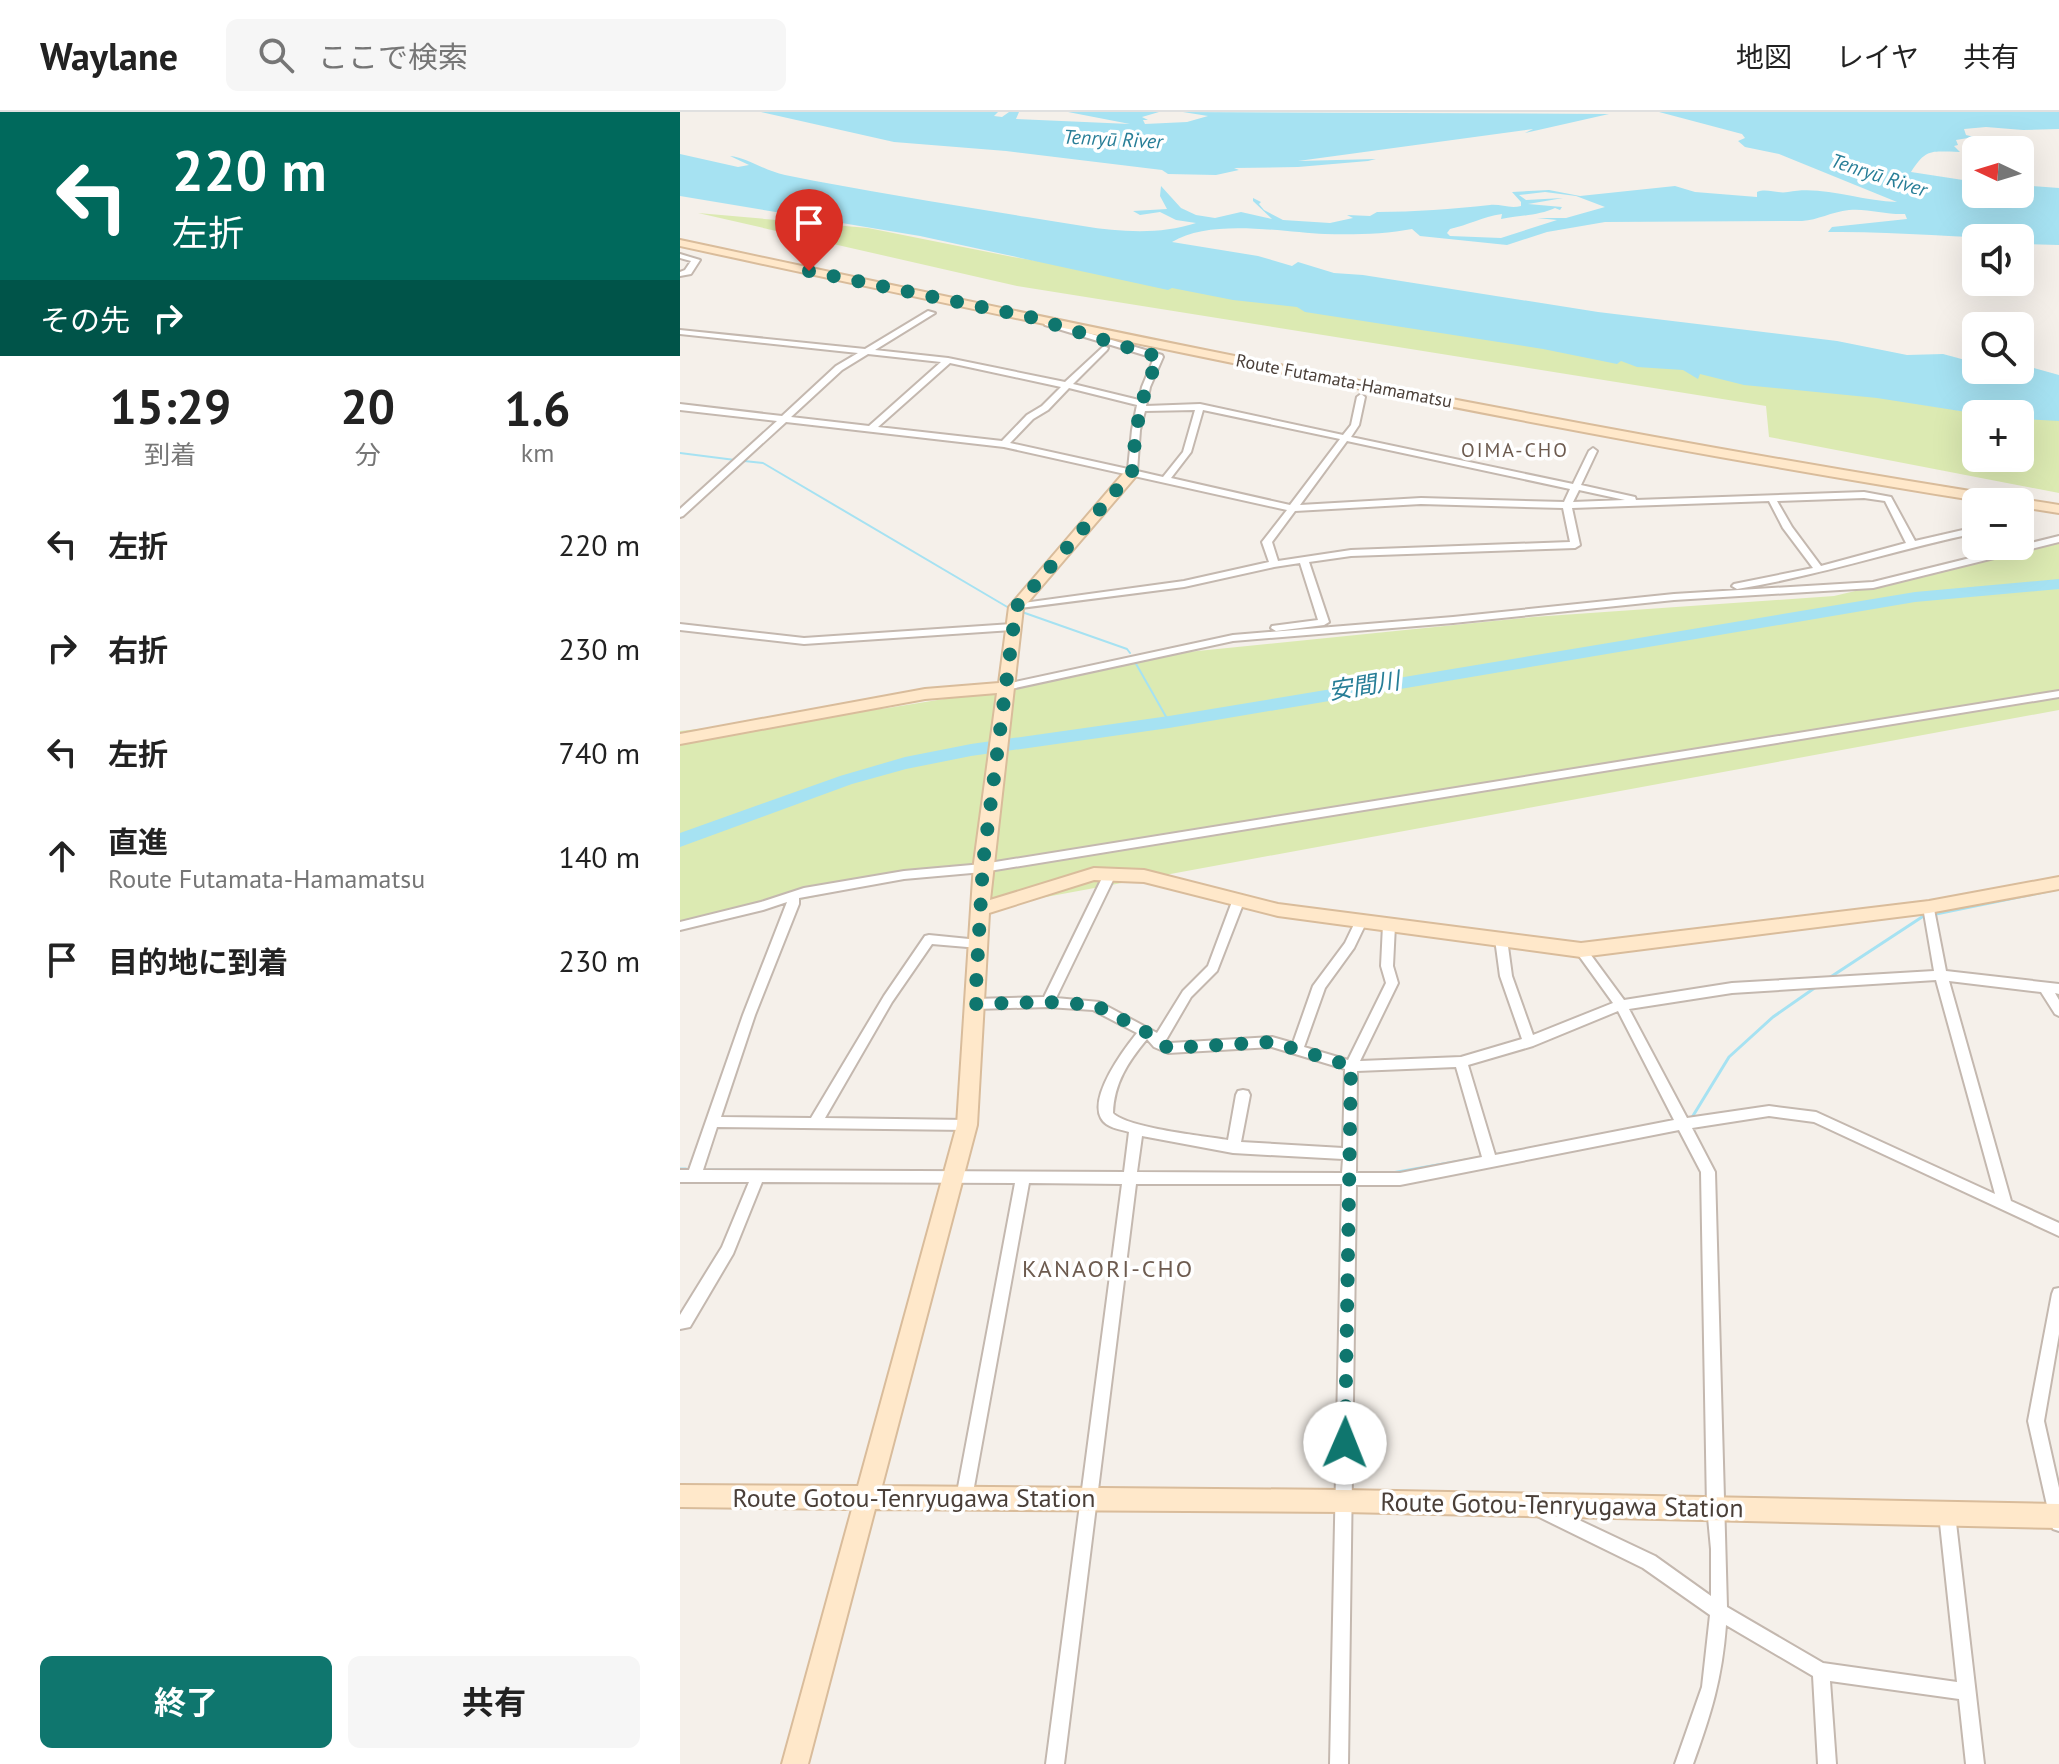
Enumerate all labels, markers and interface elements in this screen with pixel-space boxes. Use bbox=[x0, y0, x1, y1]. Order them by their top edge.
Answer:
search box bbox=[226, 19, 786, 91]
text: Waylane bbox=[40, 31, 178, 80]
icon: search bbox=[254, 33, 298, 77]
text: ここで検索 bbox=[318, 37, 468, 76]
text: 地図 bbox=[1736, 38, 1792, 75]
text: レイヤ bbox=[1836, 38, 1919, 75]
text: 共有 bbox=[1963, 38, 2019, 75]
water label: Tenryū River bbox=[1063, 123, 1165, 155]
text: 220 m bbox=[172, 134, 327, 206]
north arrow bbox=[1962, 136, 2034, 208]
map controls bbox=[1962, 136, 2034, 560]
icon: left bbox=[40, 144, 144, 248]
water label: Tenryū River bbox=[1828, 147, 1932, 203]
pin bbox=[775, 189, 843, 271]
icon: arrive bbox=[787, 201, 831, 245]
text: 左折 bbox=[172, 209, 244, 256]
button: sound bbox=[1962, 224, 2034, 296]
icon: right bbox=[146, 296, 190, 340]
text: その先 bbox=[40, 300, 130, 339]
button: search bbox=[1962, 312, 2034, 384]
street label: Route Futamata-Hamamatsu bbox=[1234, 348, 1454, 413]
text: 15:29 bbox=[109, 375, 231, 437]
text: 20 bbox=[341, 375, 395, 437]
text: 1.6 bbox=[504, 377, 571, 439]
button: + bbox=[1962, 400, 2034, 472]
text: km bbox=[521, 436, 554, 469]
district label: OIMA-CHO bbox=[1461, 437, 1569, 463]
text: 到着 bbox=[144, 438, 196, 471]
text: 分 bbox=[355, 438, 381, 471]
button: − bbox=[1962, 488, 2034, 560]
icon: left bbox=[40, 522, 84, 566]
text: 220 m bbox=[559, 525, 640, 564]
text: 左折 bbox=[108, 526, 168, 565]
icon: right bbox=[40, 626, 84, 670]
text: 230 m bbox=[559, 629, 640, 668]
text: 右折 bbox=[108, 630, 168, 669]
water label: 安間川 bbox=[1326, 664, 1405, 706]
icon: left bbox=[40, 730, 84, 774]
text: 740 m bbox=[559, 733, 640, 772]
text: 左折 bbox=[108, 734, 168, 773]
text: 直進 bbox=[108, 822, 168, 861]
icon: ahead bbox=[40, 834, 84, 878]
text: 140 m bbox=[559, 837, 640, 876]
text: Route Futamata-Hamamatsu bbox=[108, 862, 425, 895]
icon: arrive bbox=[40, 938, 84, 982]
text: 230 m bbox=[559, 941, 640, 980]
text: 目的地に到着 bbox=[108, 942, 288, 981]
district label: KANAORI-CHO bbox=[1022, 1253, 1194, 1284]
position arrow bbox=[1303, 1401, 1387, 1485]
street label: Route Gotou-Tenryugawa Station bbox=[732, 1481, 1096, 1514]
street label: Route Gotou-Tenryugawa Station bbox=[1380, 1485, 1744, 1524]
button: 終了 bbox=[40, 1656, 332, 1748]
button: 共有 bbox=[348, 1656, 640, 1748]

